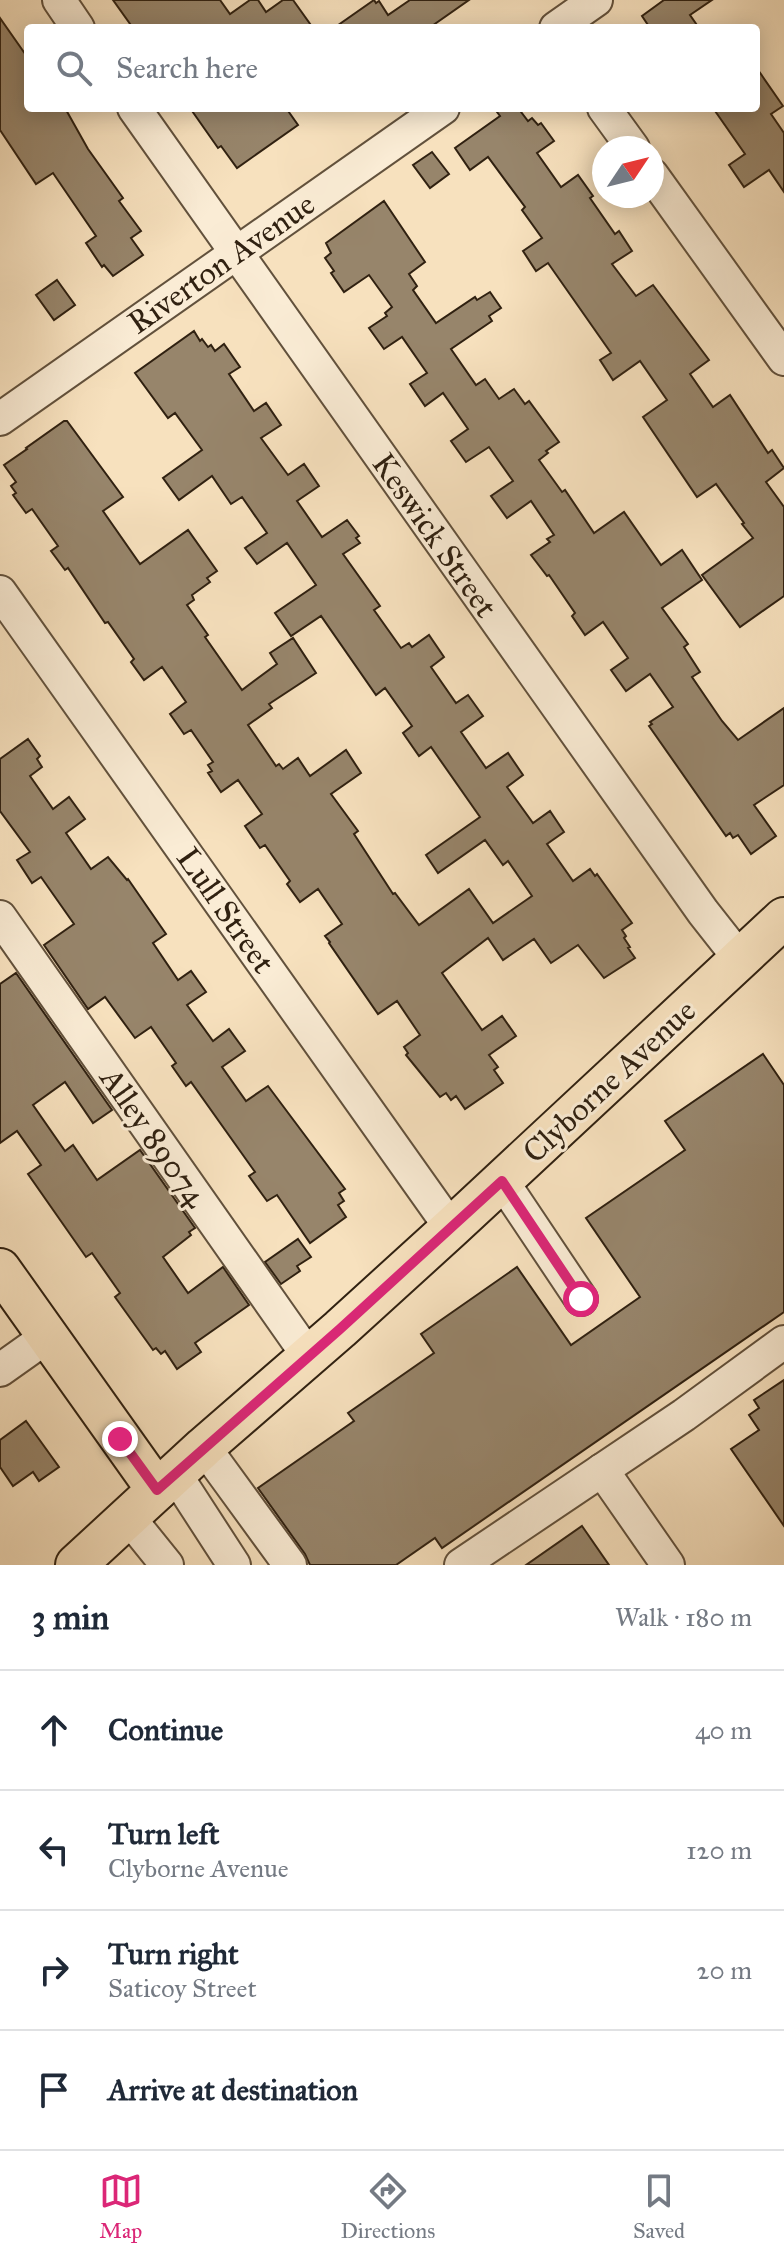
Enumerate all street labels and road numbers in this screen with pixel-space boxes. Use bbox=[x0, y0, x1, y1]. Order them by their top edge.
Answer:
street label: Riverton Avenue bbox=[120, 185, 322, 342]
street label: Keswick Street bbox=[364, 446, 506, 625]
street label: Lull Street bbox=[168, 840, 283, 981]
street label: Clyborne Avenue bbox=[515, 991, 704, 1171]
street label: Alley 89074 bbox=[90, 1059, 216, 1215]

